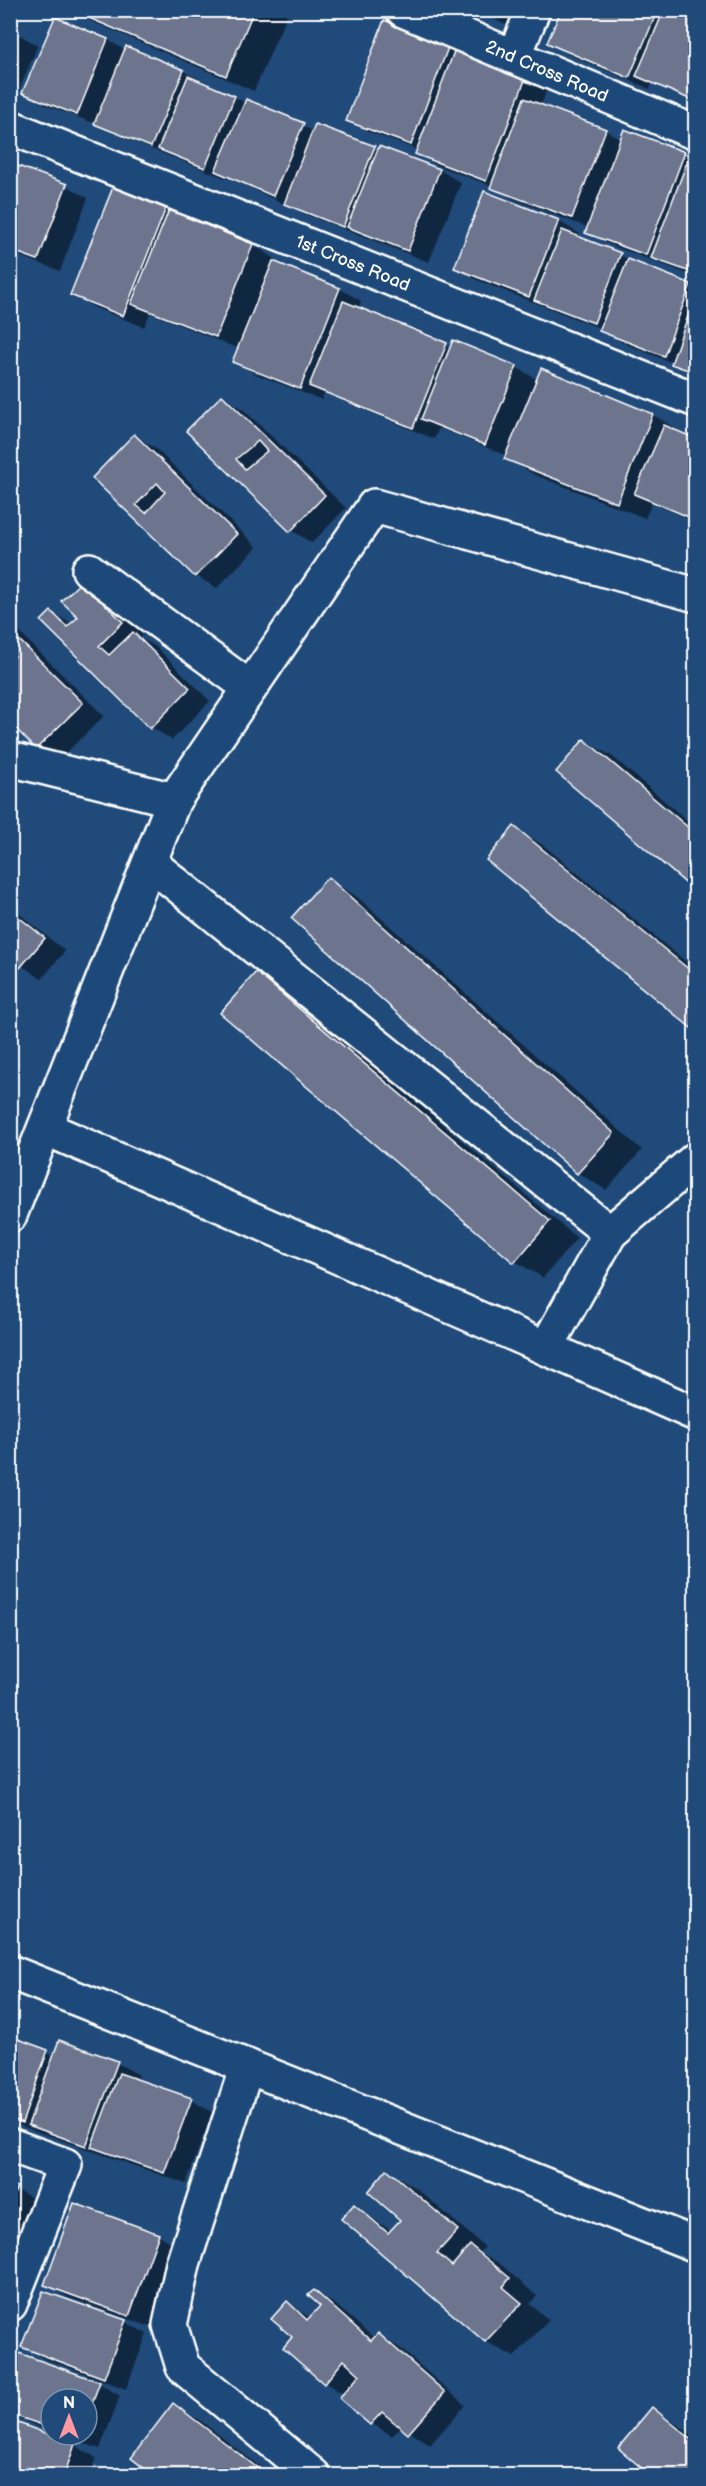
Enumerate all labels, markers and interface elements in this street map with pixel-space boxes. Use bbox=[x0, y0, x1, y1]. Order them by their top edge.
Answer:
street label: 2nd Cross Road bbox=[482, 36, 611, 107]
street label: 1st Cross Road bbox=[292, 231, 413, 296]
north arrow bbox=[39, 2387, 99, 2447]
text: N bbox=[63, 2394, 75, 2413]

